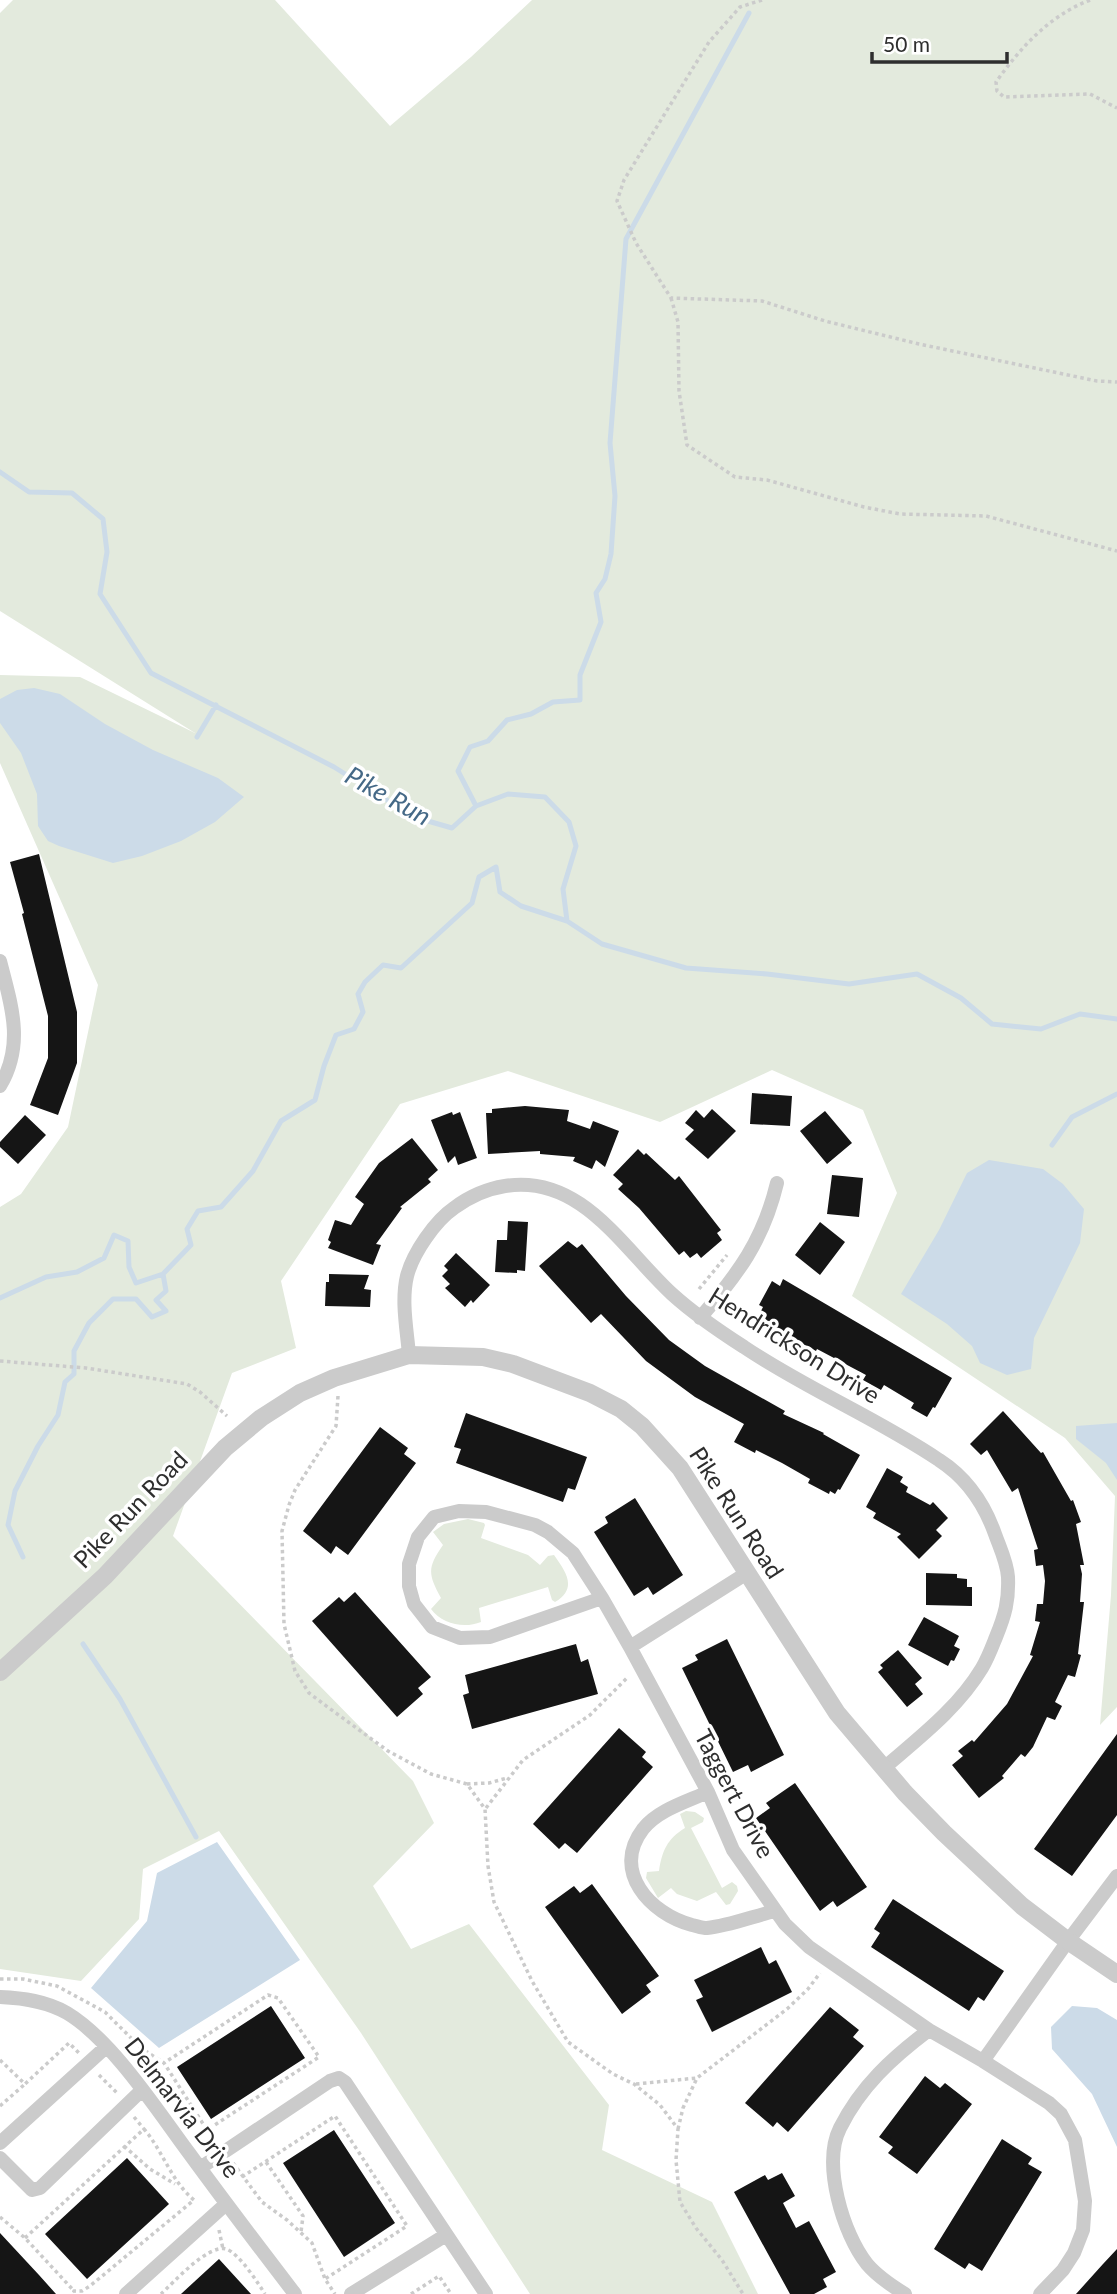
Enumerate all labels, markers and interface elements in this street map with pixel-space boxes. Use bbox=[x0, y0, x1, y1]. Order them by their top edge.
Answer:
scale bar bbox=[872, 21, 1007, 65]
text: 50 m bbox=[883, 31, 930, 56]
water label: Pike Run bbox=[340, 759, 437, 832]
street label: Hendrickson Drive bbox=[704, 1280, 886, 1409]
street label: Pike Run Road bbox=[684, 1441, 791, 1583]
street label: Pike Run Road bbox=[67, 1445, 193, 1573]
street label: Taggert Drive bbox=[689, 1724, 781, 1863]
street label: Delmarvia Drive bbox=[119, 2031, 247, 2183]

